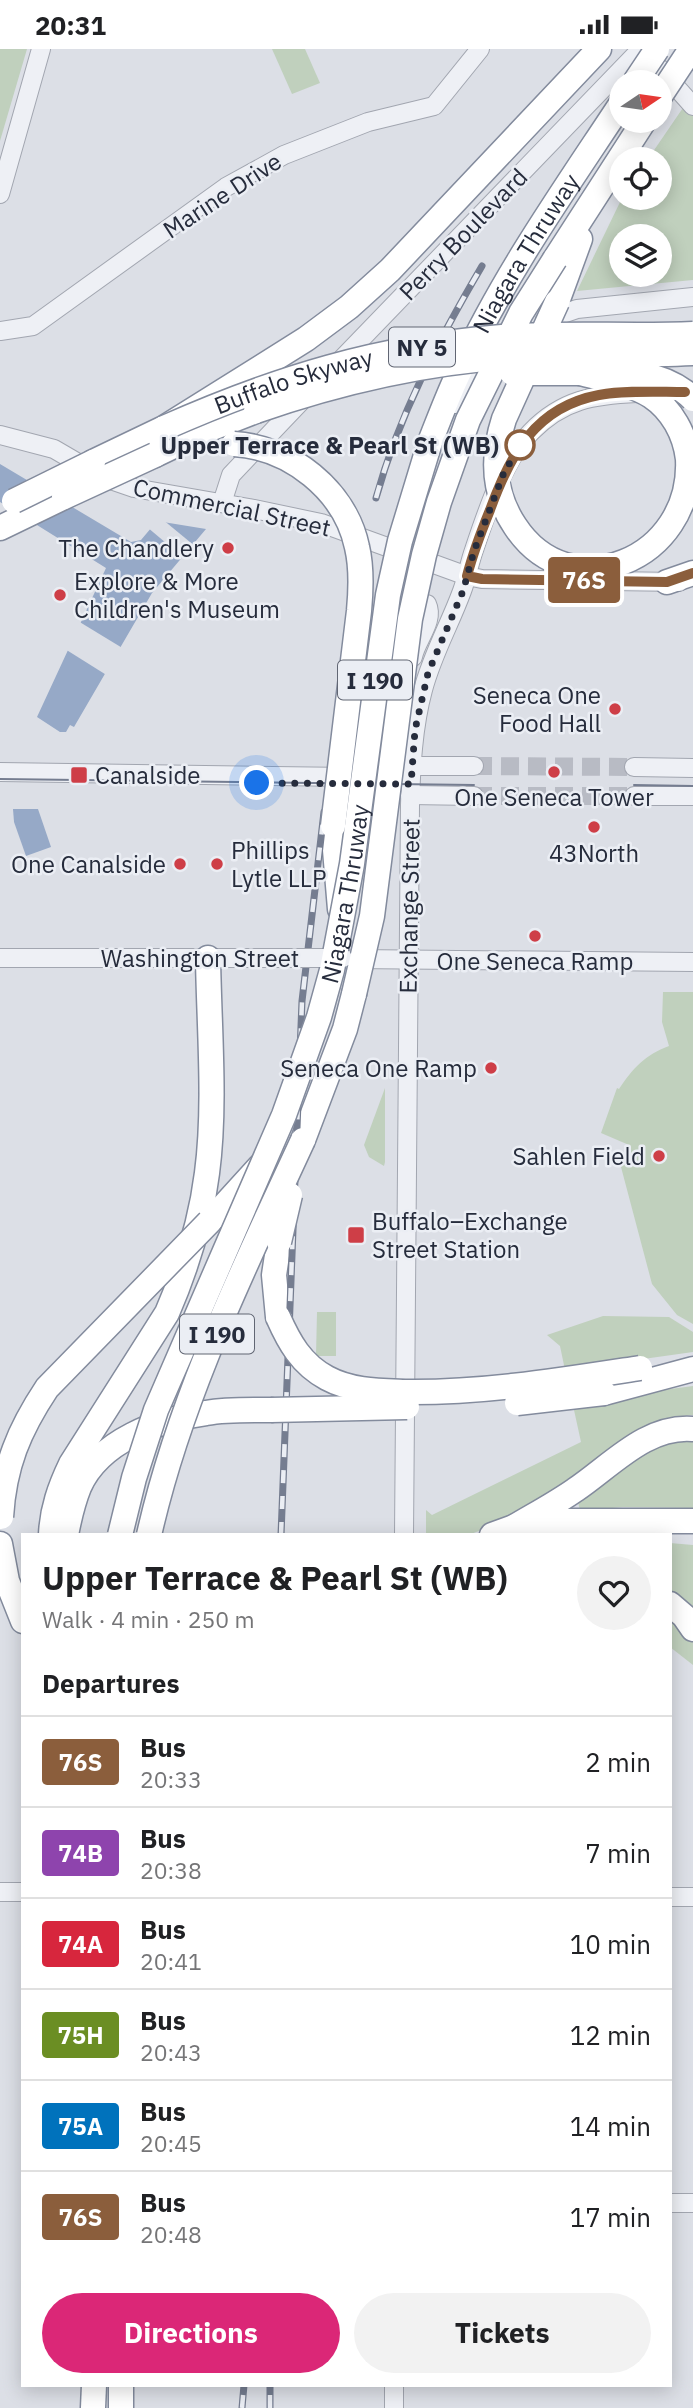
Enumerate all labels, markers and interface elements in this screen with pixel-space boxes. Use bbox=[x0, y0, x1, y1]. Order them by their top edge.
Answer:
text: 20:31 bbox=[35, 8, 106, 42]
north arrow bbox=[609, 70, 672, 133]
map controls bbox=[609, 70, 672, 287]
street label: Marine Drive bbox=[157, 145, 287, 245]
button: locate bbox=[609, 147, 672, 210]
street label: Perry Boulevard bbox=[392, 161, 534, 307]
street label: Niagara Thruway bbox=[465, 167, 586, 339]
button: layers bbox=[609, 224, 672, 287]
road number: NY 5 bbox=[389, 327, 455, 367]
street label: Buffalo Skyway bbox=[209, 341, 376, 421]
place label: Upper Terrace & Pearl St (WB) bbox=[160, 429, 499, 461]
marker: Upper Terrace & Pearl St (WB) bbox=[505, 430, 535, 460]
street label: Commercial Street bbox=[130, 470, 334, 544]
place label: The Chandlery bbox=[58, 532, 214, 564]
marker: The Chandlery bbox=[220, 540, 236, 556]
line badge: 76S bbox=[544, 557, 624, 603]
text: 76S bbox=[562, 564, 606, 596]
place label: Explore & More Children's Museum bbox=[74, 565, 280, 625]
marker: Explore & More Children's Museum bbox=[52, 587, 68, 603]
road number: I 190 bbox=[338, 660, 412, 699]
place label: Seneca One Food Hall bbox=[473, 679, 601, 739]
marker: Seneca One Food Hall bbox=[607, 701, 623, 717]
place label: Canalside bbox=[95, 759, 200, 791]
marker: One Seneca Tower bbox=[546, 764, 562, 780]
marker: Canalside bbox=[69, 765, 89, 785]
your location bbox=[239, 765, 274, 800]
place label: One Seneca Tower bbox=[454, 781, 654, 813]
street label: Niagara Thruway bbox=[313, 802, 376, 987]
street label: Exchange Street bbox=[391, 818, 427, 994]
marker: 43North bbox=[586, 819, 602, 835]
place label: Phillips Lytle LLP bbox=[231, 834, 326, 894]
place label: 43North bbox=[549, 837, 639, 869]
place label: One Canalside bbox=[11, 848, 166, 880]
marker: One Canalside bbox=[172, 856, 188, 872]
marker: Phillips Lytle LLP bbox=[209, 856, 225, 872]
marker: One Seneca Ramp bbox=[527, 928, 543, 944]
street label: Washington Street bbox=[101, 942, 299, 974]
place label: One Seneca Ramp bbox=[437, 945, 633, 977]
place label: Seneca One Ramp bbox=[280, 1052, 477, 1084]
marker: Seneca One Ramp bbox=[483, 1060, 499, 1076]
place label: Sahlen Field bbox=[513, 1140, 645, 1172]
marker: Sahlen Field bbox=[651, 1148, 667, 1164]
place label: Buffalo–Exchange Street Station bbox=[372, 1205, 568, 1265]
marker: Buffalo–Exchange Street Station bbox=[346, 1225, 366, 1245]
road number: I 190 bbox=[180, 1315, 254, 1353]
text: Upper Terrace & Pearl St (WB) bbox=[42, 1556, 508, 1599]
button: heart bbox=[577, 1556, 651, 1630]
text: Walk · 4 min · 250 m bbox=[42, 1604, 255, 1634]
text: Departures bbox=[42, 1666, 180, 1700]
text: Bus bbox=[140, 1730, 186, 1764]
text: 2 min bbox=[585, 1745, 651, 1779]
text: 76S bbox=[59, 1746, 102, 1778]
text: 20:33 bbox=[140, 1764, 202, 1794]
text: Bus bbox=[140, 1821, 186, 1855]
text: 7 min bbox=[585, 1836, 651, 1870]
text: 74B bbox=[58, 1837, 103, 1869]
text: 20:38 bbox=[140, 1855, 202, 1885]
text: Bus bbox=[140, 1912, 186, 1946]
text: 10 min bbox=[570, 1927, 651, 1961]
text: 74A bbox=[58, 1928, 103, 1960]
text: 20:41 bbox=[140, 1946, 202, 1976]
text: Bus bbox=[140, 2003, 186, 2037]
text: 12 min bbox=[570, 2018, 651, 2052]
text: 75H bbox=[57, 2019, 104, 2051]
text: 20:43 bbox=[140, 2037, 202, 2067]
text: Bus bbox=[140, 2094, 186, 2128]
text: 14 min bbox=[570, 2109, 651, 2143]
text: 75A bbox=[58, 2110, 103, 2142]
text: 20:45 bbox=[140, 2128, 202, 2158]
text: Bus bbox=[140, 2185, 186, 2219]
text: 17 min bbox=[570, 2200, 651, 2234]
text: 76S bbox=[59, 2201, 102, 2233]
text: 20:48 bbox=[140, 2219, 202, 2249]
button: Directions bbox=[42, 2293, 340, 2373]
button: Tickets bbox=[354, 2293, 651, 2373]

